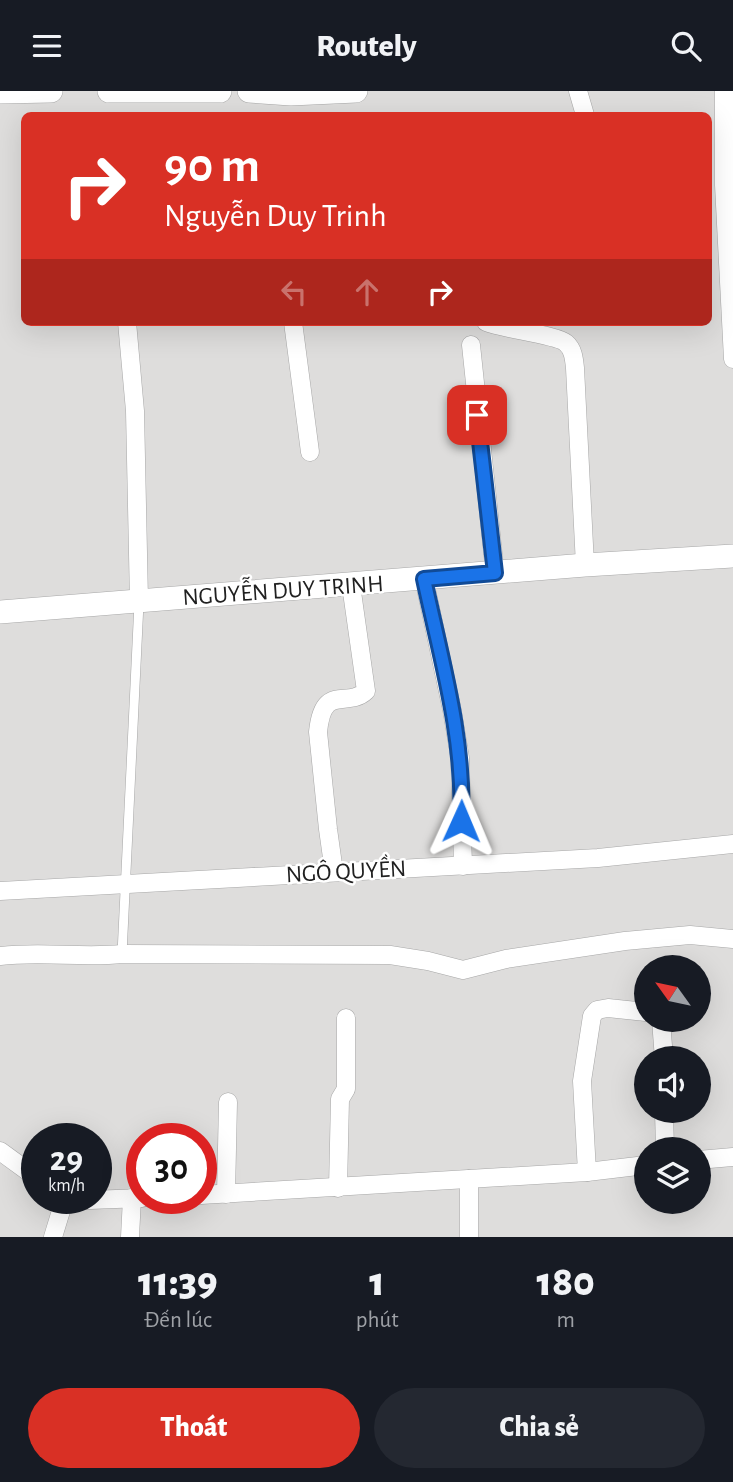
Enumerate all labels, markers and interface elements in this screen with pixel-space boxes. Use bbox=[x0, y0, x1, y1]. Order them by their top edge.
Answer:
icon: menu bbox=[28, 27, 66, 65]
icon: search bbox=[667, 27, 705, 65]
text: Routely bbox=[316, 30, 417, 62]
icon: right bbox=[49, 140, 140, 231]
text: 90 m bbox=[164, 142, 260, 191]
text: Nguyễn Duy Trinh bbox=[164, 200, 387, 232]
icon: left bbox=[275, 273, 313, 311]
icon: ahead bbox=[348, 273, 386, 311]
icon: right bbox=[421, 273, 459, 311]
pin bbox=[447, 385, 507, 445]
icon: arrive bbox=[458, 396, 496, 434]
street label: NGUYỄN DUY TRINH bbox=[181, 567, 384, 610]
position arrow bbox=[424, 784, 498, 858]
street label: NGÔ QUYỀN bbox=[285, 853, 407, 887]
north arrow bbox=[634, 955, 710, 1033]
map controls bbox=[634, 955, 711, 1214]
button: sound bbox=[634, 1046, 711, 1123]
speed limit sign: 30 bbox=[126, 1123, 217, 1214]
button: layers bbox=[634, 1137, 711, 1214]
text: 29 bbox=[50, 1142, 83, 1177]
text: km/h bbox=[48, 1177, 85, 1195]
text: 11:39 bbox=[138, 1261, 218, 1303]
text: 1 bbox=[369, 1261, 385, 1303]
text: 180 bbox=[537, 1261, 595, 1303]
text: Đến lúc bbox=[144, 1309, 212, 1332]
text: phút bbox=[356, 1309, 398, 1332]
text: m bbox=[557, 1309, 575, 1332]
button: Thoát bbox=[28, 1388, 360, 1468]
button: Chia sẻ bbox=[374, 1388, 705, 1468]

